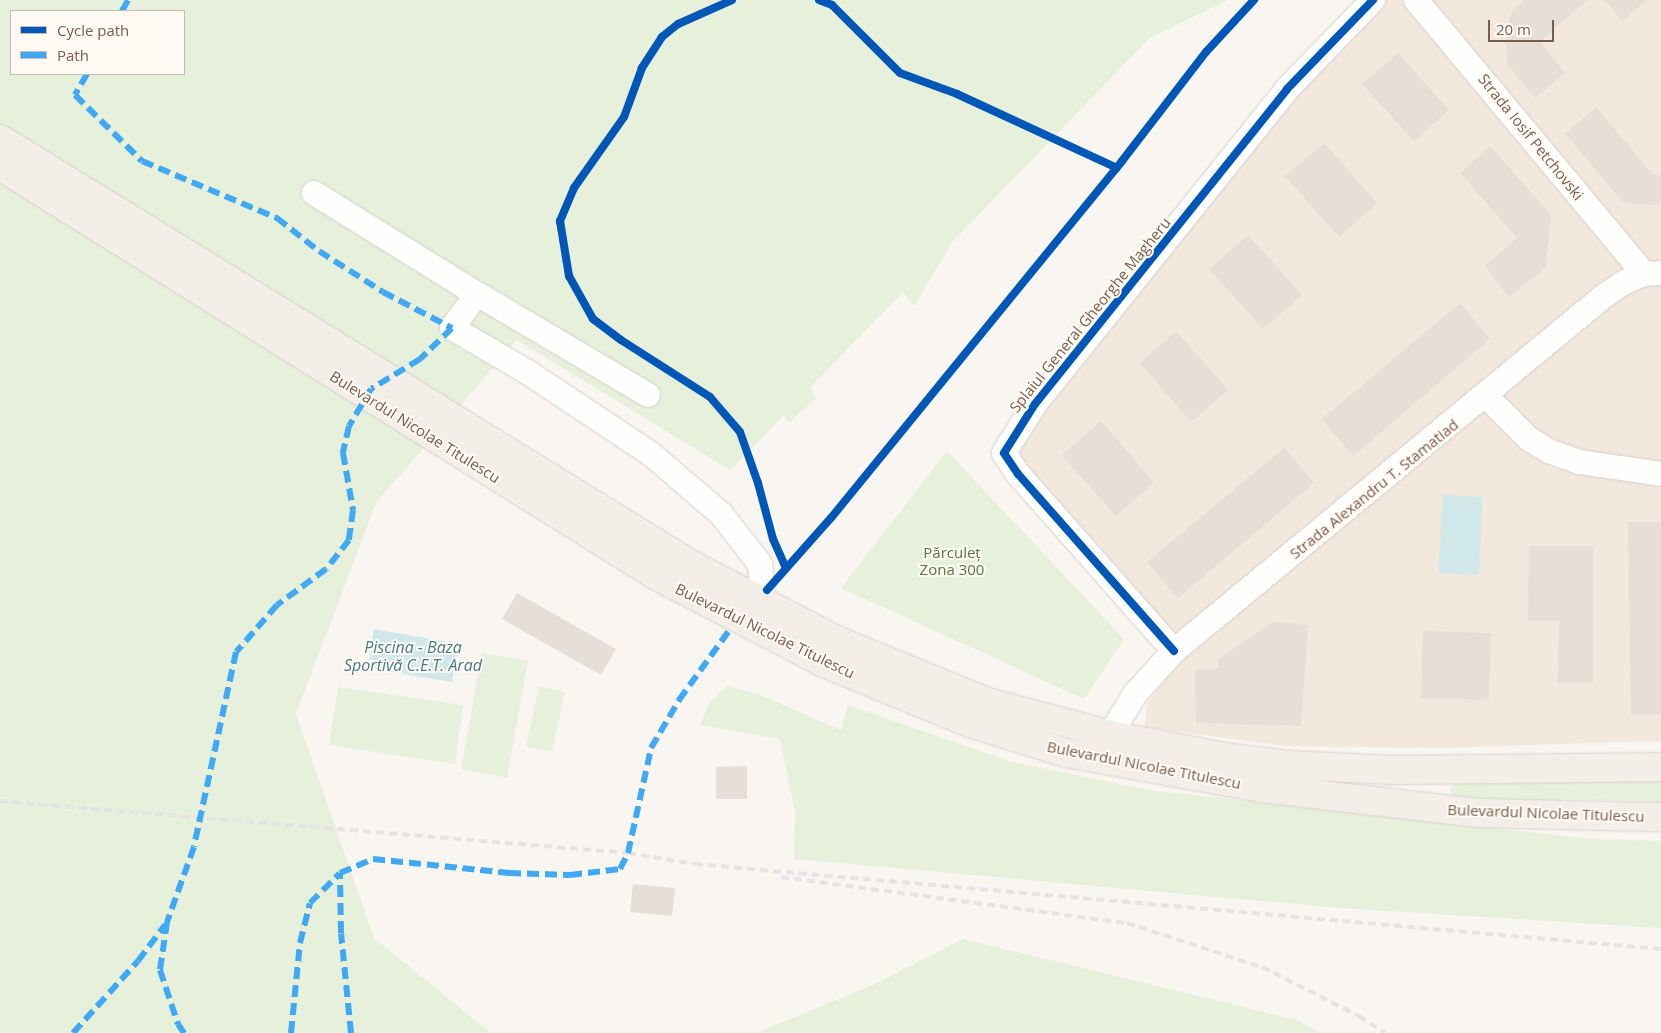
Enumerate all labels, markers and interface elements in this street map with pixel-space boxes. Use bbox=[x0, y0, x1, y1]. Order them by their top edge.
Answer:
legend bbox=[10, 10, 185, 75]
scale bar bbox=[1491, 10, 1557, 42]
text: 20 m bbox=[1496, 19, 1531, 39]
text: Cycle path bbox=[57, 20, 129, 40]
text: Path bbox=[57, 45, 89, 65]
street label: Strada Iosif Petchovski bbox=[1475, 70, 1587, 204]
street label: Splaiul General Gheorghe Magheru bbox=[1006, 214, 1174, 416]
street label: Bulevardul Nicolae Titulescu bbox=[327, 367, 503, 487]
street label: Strada Alexandru T. Stamatiad bbox=[1286, 415, 1462, 563]
park label: Părculeț Zona 300 bbox=[920, 543, 984, 578]
street label: Bulevardul Nicolae Titulescu bbox=[672, 580, 858, 682]
water label: Piscina - Baza Sportivă C.E.T. Arad bbox=[344, 637, 482, 675]
street label: Bulevardul Nicolae Titulescu bbox=[1046, 737, 1242, 793]
street label: Bulevardul Nicolae Titulescu bbox=[1447, 801, 1645, 825]

